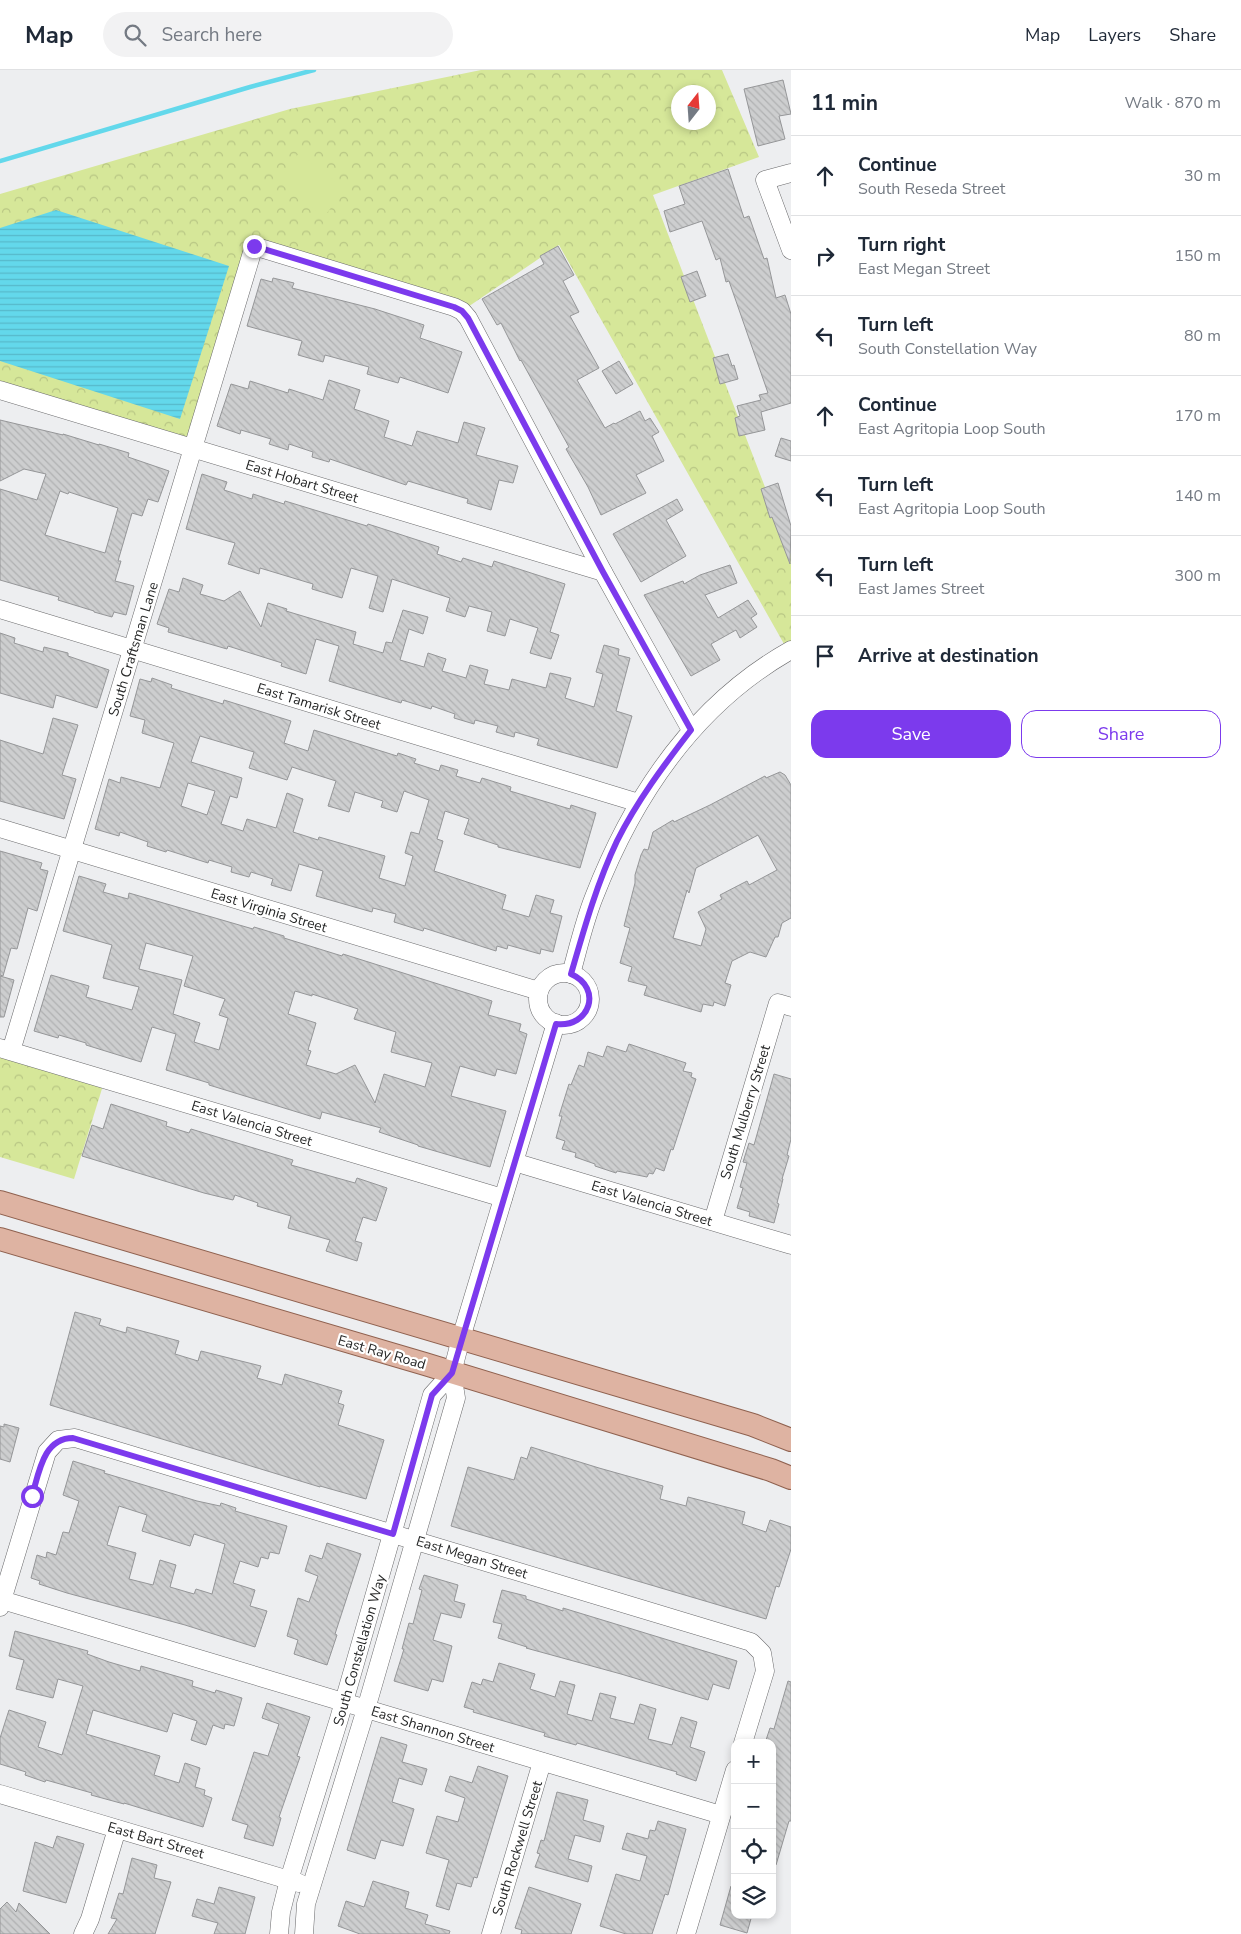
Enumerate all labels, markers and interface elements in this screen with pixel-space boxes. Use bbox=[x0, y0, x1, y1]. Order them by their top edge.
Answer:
search box bbox=[103, 12, 453, 57]
text: Map bbox=[25, 19, 73, 51]
icon: search bbox=[121, 21, 149, 49]
text: Search here bbox=[161, 22, 262, 48]
text: Map bbox=[1025, 23, 1060, 47]
text: Layers bbox=[1088, 23, 1141, 47]
text: Share bbox=[1169, 23, 1216, 47]
north arrow bbox=[671, 85, 716, 130]
text: 11 min bbox=[811, 89, 878, 117]
text: Walk · 870 m bbox=[1125, 92, 1221, 114]
text: Continue bbox=[858, 152, 937, 178]
icon: ahead bbox=[811, 162, 839, 190]
text: 30 m bbox=[1184, 165, 1221, 187]
text: South Reseda Street bbox=[858, 178, 1005, 200]
text: Turn right bbox=[858, 232, 945, 258]
route end bbox=[243, 235, 266, 258]
icon: right bbox=[811, 242, 839, 270]
text: 150 m bbox=[1174, 245, 1221, 267]
text: East Megan Street bbox=[858, 258, 990, 280]
text: Turn left bbox=[858, 312, 933, 338]
icon: left bbox=[811, 322, 839, 350]
text: 80 m bbox=[1184, 325, 1221, 347]
text: South Constellation Way bbox=[858, 338, 1037, 360]
text: Continue bbox=[858, 392, 937, 418]
icon: ahead bbox=[811, 402, 839, 430]
text: 170 m bbox=[1174, 405, 1221, 427]
text: East Agritopia Loop South bbox=[858, 418, 1046, 440]
street label: East Hobart Street bbox=[243, 455, 361, 508]
text: Turn left bbox=[858, 472, 933, 498]
icon: left bbox=[811, 482, 839, 510]
text: 140 m bbox=[1174, 485, 1221, 507]
text: East Agritopia Loop South bbox=[858, 498, 1046, 520]
text: Turn left bbox=[858, 552, 933, 578]
icon: left bbox=[811, 562, 839, 590]
text: 300 m bbox=[1174, 565, 1221, 587]
text: East James Street bbox=[858, 578, 984, 600]
street label: South Craftsman Lane bbox=[104, 580, 163, 719]
icon: arrive bbox=[811, 642, 839, 670]
text: Arrive at destination bbox=[858, 643, 1039, 669]
street label: East Tamarisk Street bbox=[255, 679, 383, 734]
button: Save bbox=[811, 710, 1011, 758]
button: Share bbox=[1021, 710, 1221, 758]
street label: East Virginia Street bbox=[209, 884, 329, 937]
street label: South Mulberry Street bbox=[716, 1042, 775, 1182]
street label: East Valencia Street bbox=[189, 1096, 315, 1151]
street label: East Valencia Street bbox=[589, 1176, 715, 1231]
street label: East Ray Road bbox=[336, 1331, 428, 1374]
route start bbox=[21, 1485, 44, 1508]
street label: East Megan Street bbox=[414, 1532, 530, 1583]
street label: South Constellation Way bbox=[329, 1571, 390, 1728]
street label: East Shannon Street bbox=[369, 1702, 497, 1757]
map controls bbox=[731, 1739, 776, 1919]
button: + bbox=[731, 1739, 776, 1784]
street label: South Rockwell Street bbox=[488, 1778, 547, 1918]
button: − bbox=[731, 1784, 776, 1829]
street label: East Bart Street bbox=[105, 1818, 206, 1863]
button: locate bbox=[731, 1829, 776, 1874]
button: layers bbox=[731, 1874, 776, 1919]

